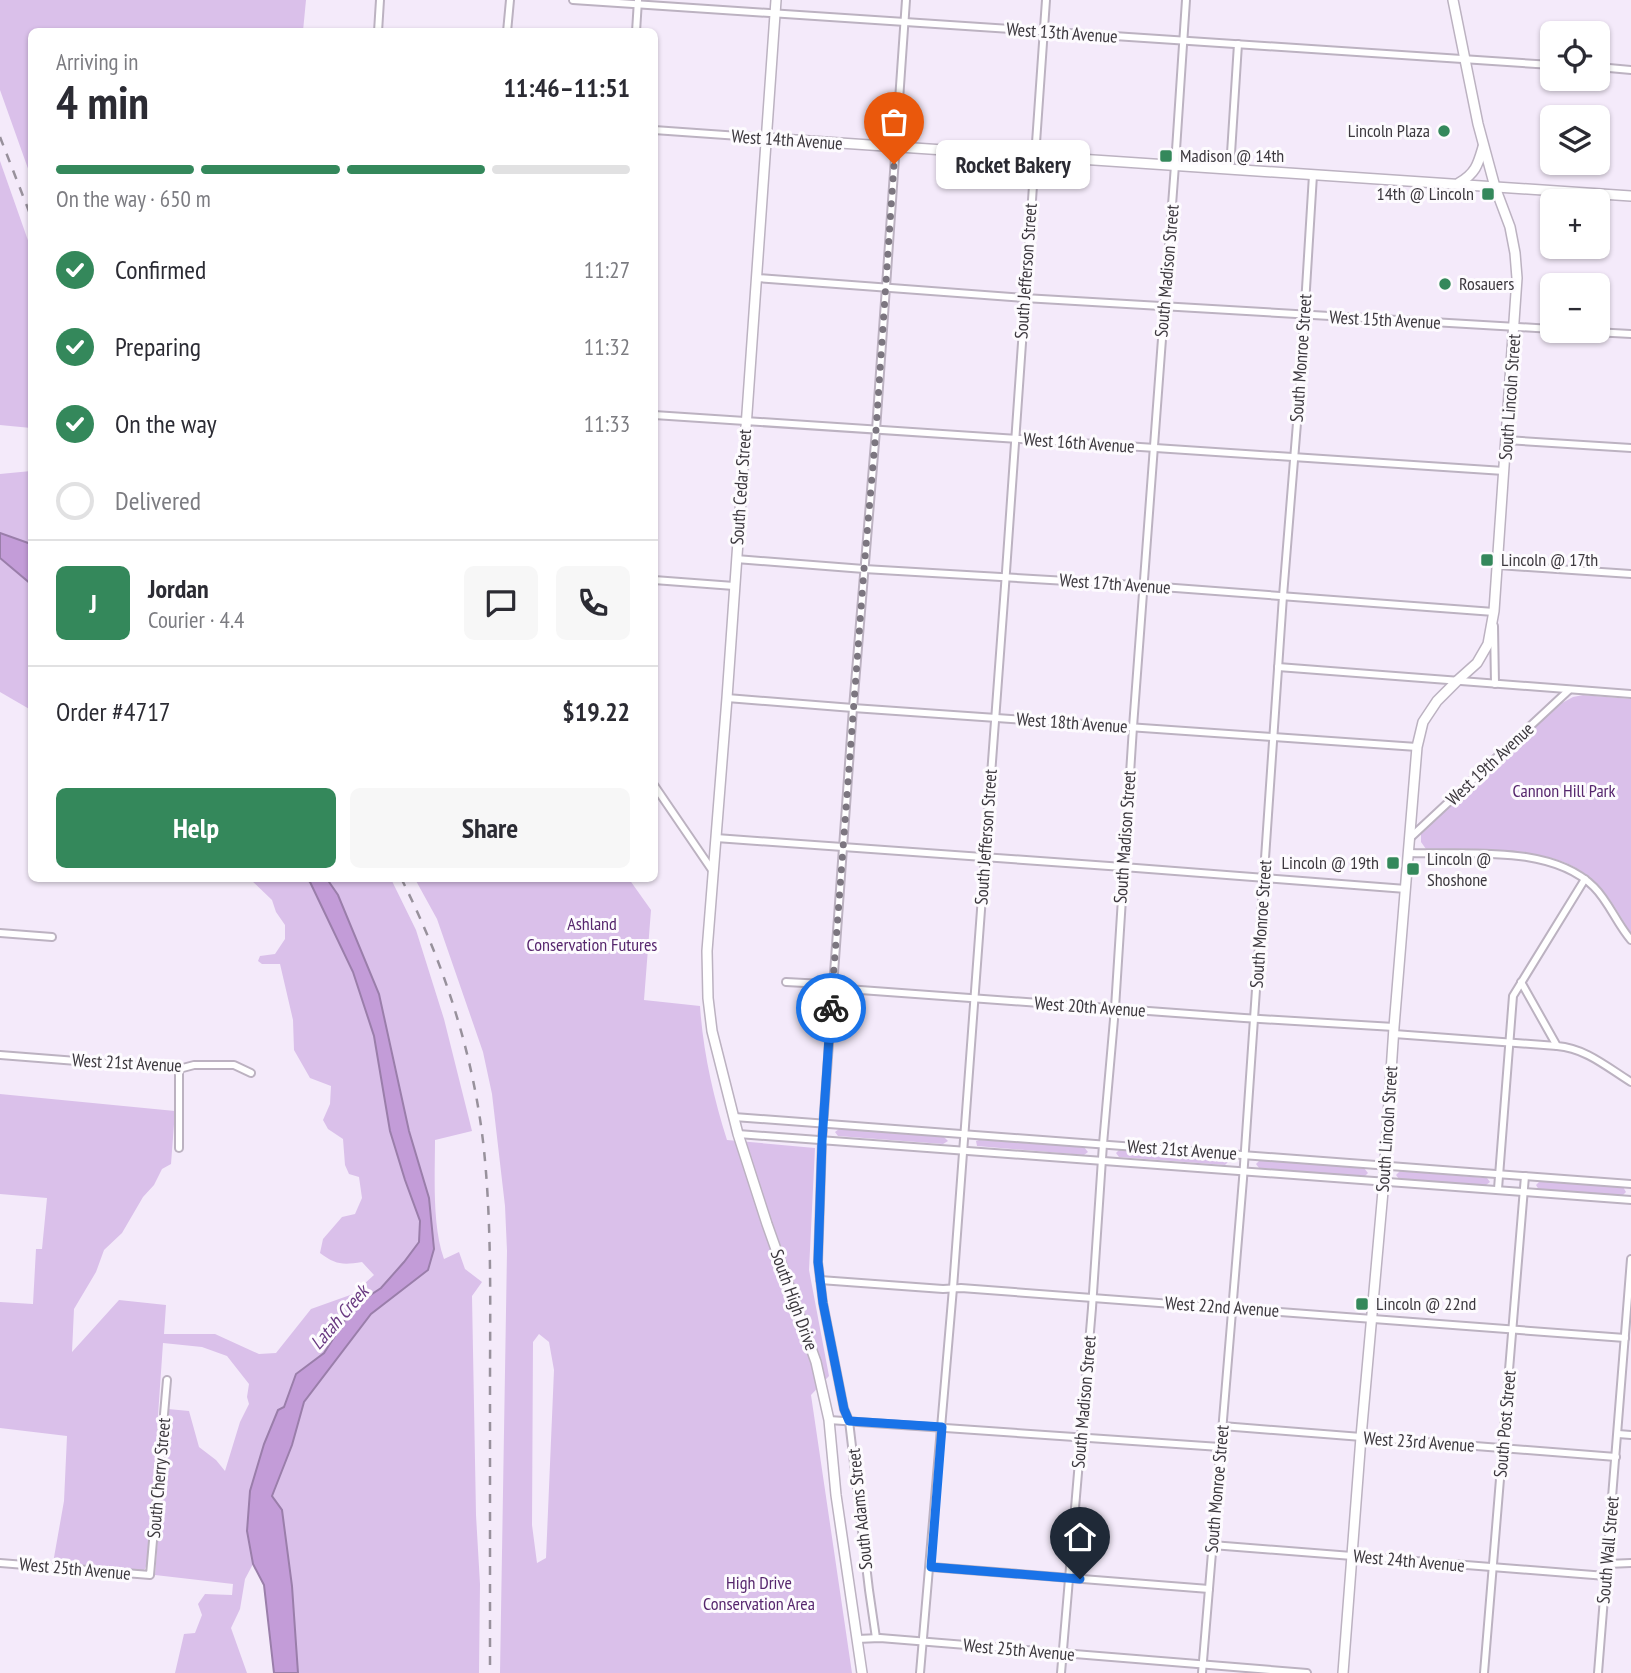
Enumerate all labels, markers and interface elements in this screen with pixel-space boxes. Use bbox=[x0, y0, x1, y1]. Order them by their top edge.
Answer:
street label: West 13th Avenue bbox=[1006, 17, 1119, 48]
map controls bbox=[1540, 21, 1610, 343]
button: locate bbox=[1540, 21, 1610, 91]
text: Arriving in bbox=[56, 47, 138, 76]
text: 11:46–11:51 bbox=[503, 71, 630, 104]
text: 4 min bbox=[56, 72, 149, 132]
pin bbox=[864, 92, 924, 164]
icon: bag bbox=[875, 103, 913, 141]
button: layers bbox=[1540, 105, 1610, 175]
place label: Lincoln Plaza bbox=[1348, 119, 1430, 142]
marker: Lincoln Plaza bbox=[1436, 123, 1452, 139]
street label: West 14th Avenue bbox=[731, 124, 844, 155]
callout: Rocket Bakery bbox=[936, 140, 1090, 188]
place label: Madison @ 14th bbox=[1180, 144, 1284, 167]
marker: Madison @ 14th bbox=[1158, 148, 1174, 164]
text: Rocket Bakery bbox=[955, 150, 1071, 179]
place label: 14th @ Lincoln bbox=[1377, 182, 1474, 205]
text: On the way · 650 m bbox=[56, 184, 211, 213]
marker: 14th @ Lincoln bbox=[1480, 186, 1496, 202]
button: + bbox=[1540, 189, 1610, 259]
street label: South Jefferson Street bbox=[1009, 202, 1042, 340]
street label: South Madison Street bbox=[1149, 204, 1184, 338]
icon: check bbox=[56, 251, 94, 289]
text: Confirmed bbox=[115, 253, 206, 286]
text: 11:27 bbox=[584, 255, 630, 284]
place label: Rosauers bbox=[1459, 272, 1514, 295]
button: − bbox=[1540, 273, 1610, 343]
marker: Rosauers bbox=[1437, 276, 1453, 292]
street label: South Monroe Street bbox=[1285, 293, 1316, 423]
street label: West 15th Avenue bbox=[1329, 305, 1441, 334]
icon: check bbox=[56, 328, 94, 366]
text: Preparing bbox=[115, 330, 201, 363]
text: 11:32 bbox=[584, 332, 630, 361]
street label: South Lincoln Street bbox=[1494, 333, 1525, 461]
icon: check bbox=[56, 405, 94, 443]
text: On the way bbox=[115, 407, 217, 440]
text: 11:33 bbox=[584, 409, 630, 438]
street label: West 16th Avenue bbox=[1023, 427, 1136, 458]
street label: South Cedar Street bbox=[725, 428, 756, 546]
text: Delivered bbox=[115, 484, 201, 517]
place label: Lincoln @ 17th bbox=[1501, 548, 1598, 571]
marker: Lincoln @ 17th bbox=[1479, 552, 1495, 568]
button: chat bbox=[464, 566, 538, 640]
button: phone bbox=[556, 566, 630, 640]
street label: West 17th Avenue bbox=[1059, 568, 1171, 599]
text: Jordan bbox=[148, 572, 209, 605]
text: J bbox=[89, 587, 97, 620]
text: Courier · 4.4 bbox=[148, 605, 244, 634]
text: Order #4717 bbox=[56, 695, 171, 728]
text: $19.22 bbox=[562, 695, 630, 728]
street label: West 18th Avenue bbox=[1016, 707, 1129, 738]
street label: West 19th Avenue bbox=[1441, 717, 1538, 810]
street label: South Jefferson Street bbox=[969, 768, 1002, 906]
street label: South Madison Street bbox=[1108, 770, 1141, 904]
park label: Cannon Hill Park bbox=[1512, 779, 1616, 802]
button: Help bbox=[56, 788, 336, 868]
button: Share bbox=[350, 788, 630, 868]
place label: Lincoln @ Shoshone bbox=[1427, 847, 1492, 891]
place label: Lincoln @ 19th bbox=[1282, 851, 1379, 874]
marker: Lincoln @ 19th bbox=[1385, 855, 1401, 871]
street label: South Monroe Street bbox=[1245, 859, 1276, 989]
marker: Lincoln @ Shoshone bbox=[1405, 861, 1421, 877]
park label: Ashland Conservation Futures bbox=[527, 912, 657, 956]
courier bbox=[796, 973, 866, 1043]
icon: bike bbox=[812, 989, 850, 1027]
street label: West 20th Avenue bbox=[1034, 991, 1147, 1022]
street label: West 21st Avenue bbox=[72, 1048, 182, 1077]
street label: South Lincoln Street bbox=[1371, 1065, 1402, 1193]
street label: West 21st Avenue bbox=[1126, 1134, 1238, 1165]
street label: South High Drive bbox=[766, 1246, 823, 1353]
water label: Latah Creek bbox=[305, 1278, 375, 1354]
street label: West 22nd Avenue bbox=[1164, 1291, 1280, 1322]
place label: Lincoln @ 22nd bbox=[1376, 1292, 1476, 1315]
marker: Lincoln @ 22nd bbox=[1354, 1296, 1370, 1312]
street label: South Madison Street bbox=[1066, 1335, 1101, 1469]
street label: South Post Street bbox=[1488, 1369, 1521, 1478]
street label: South Cherry Street bbox=[142, 1417, 175, 1539]
street label: South Monroe Street bbox=[1199, 1424, 1234, 1554]
street label: West 23rd Avenue bbox=[1363, 1426, 1475, 1457]
street label: South Adams Street bbox=[842, 1447, 877, 1571]
street label: South Wall Street bbox=[1591, 1495, 1624, 1605]
pin bbox=[1050, 1507, 1110, 1579]
icon: home bbox=[1061, 1518, 1099, 1556]
street label: West 24th Avenue bbox=[1352, 1544, 1466, 1577]
street label: West 25th Avenue bbox=[18, 1552, 132, 1585]
park label: High Drive Conservation Area bbox=[703, 1571, 815, 1615]
street label: West 25th Avenue bbox=[962, 1633, 1076, 1666]

